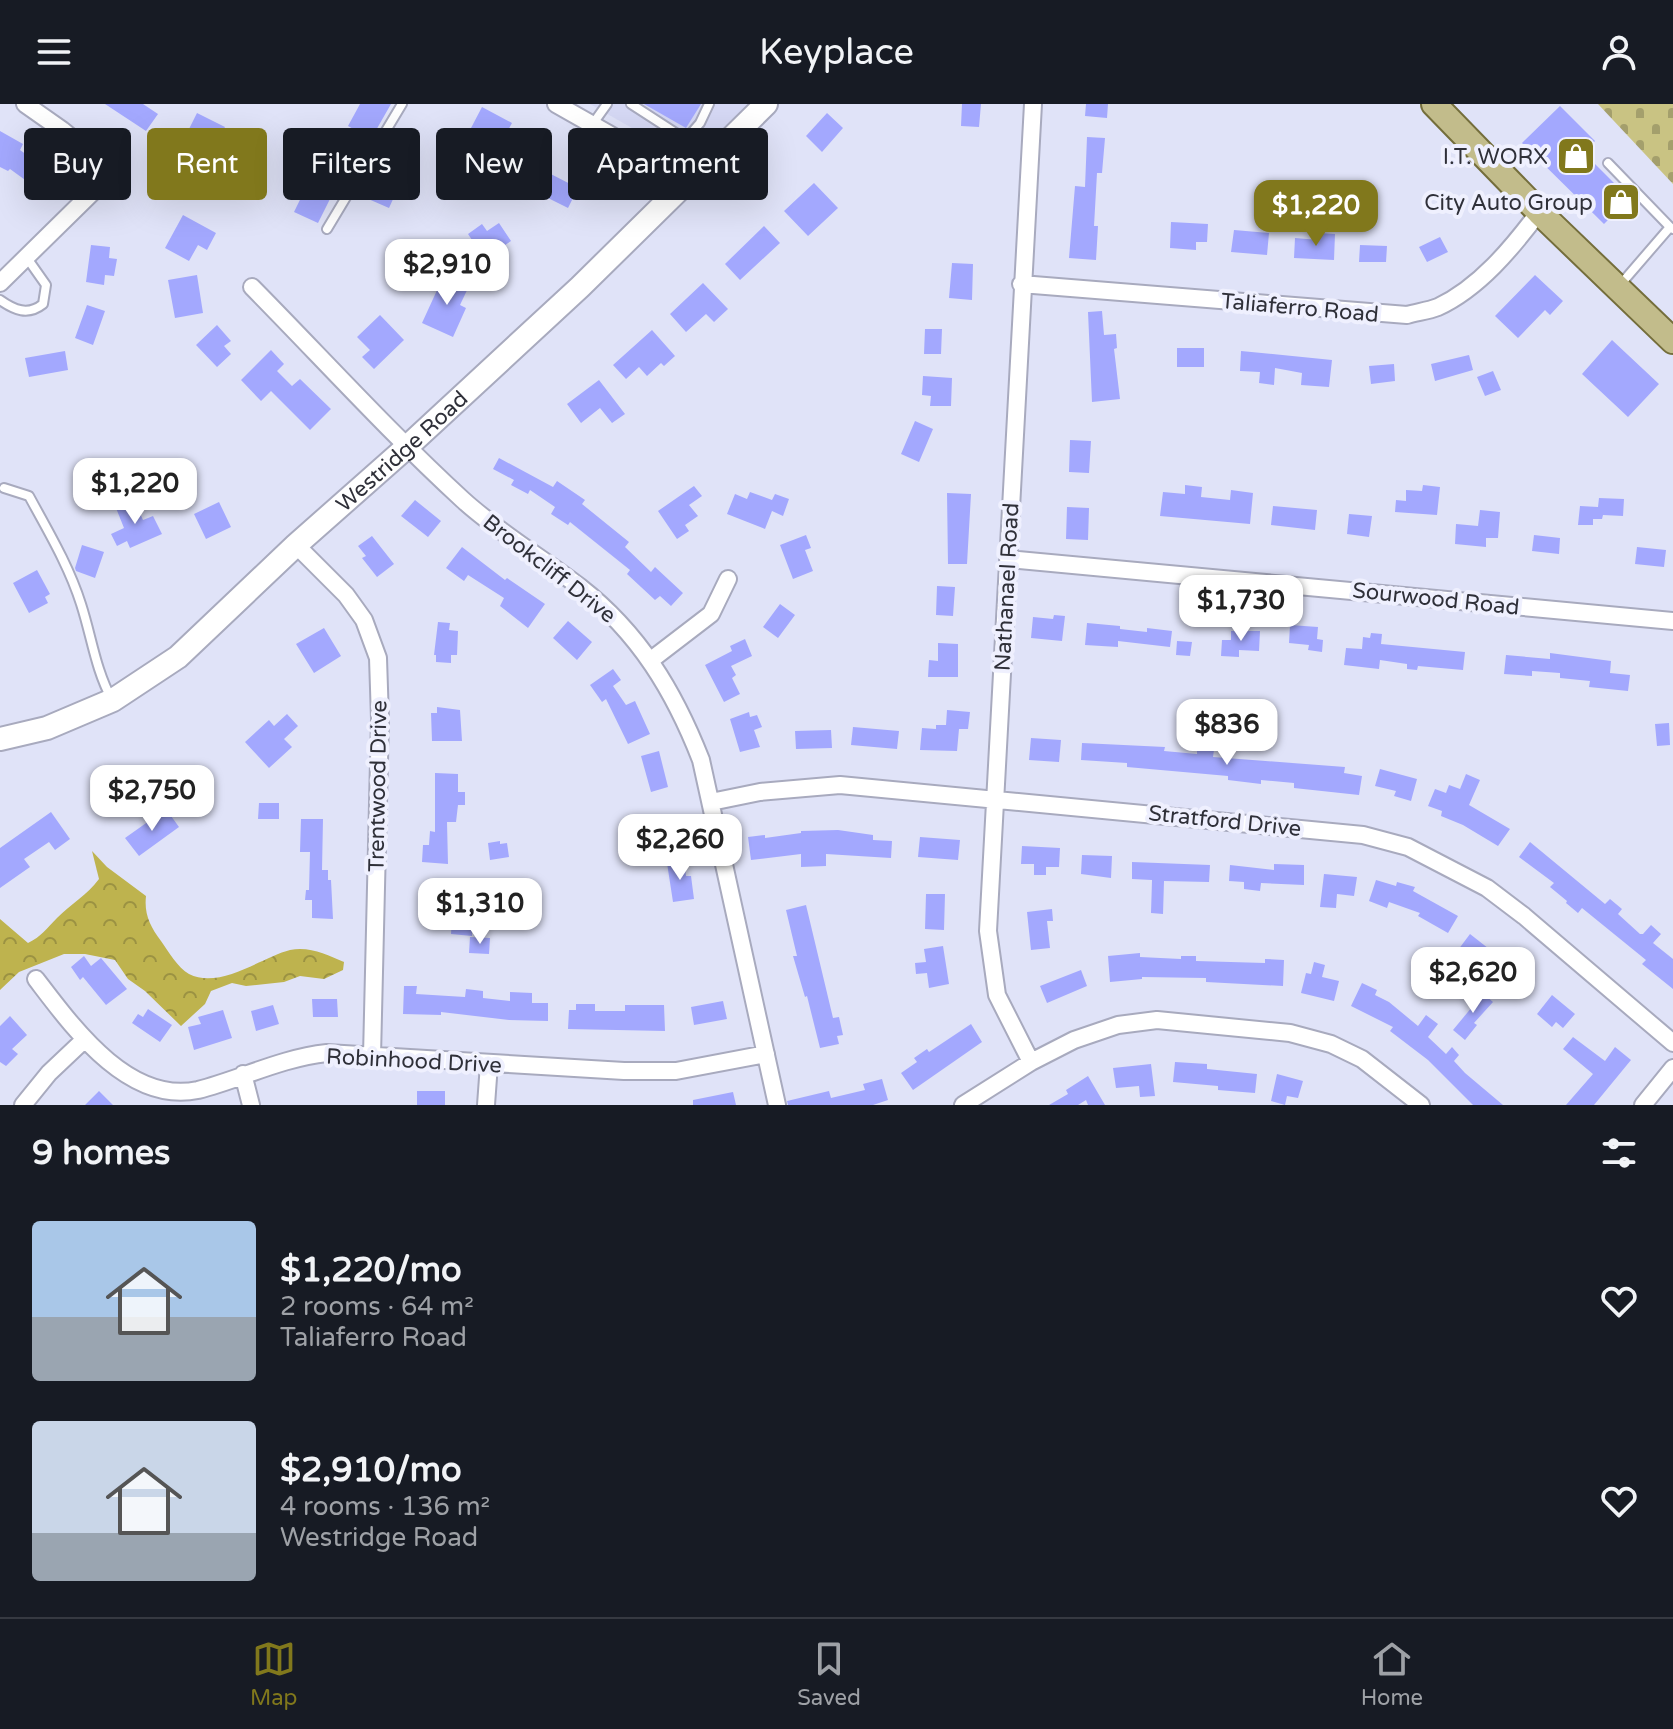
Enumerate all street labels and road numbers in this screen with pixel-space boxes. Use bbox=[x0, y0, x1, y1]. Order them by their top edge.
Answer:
street label: Taliaferro Road bbox=[1220, 288, 1380, 328]
street label: Westridge Road bbox=[331, 386, 473, 517]
street label: Nathanael Road bbox=[990, 502, 1024, 672]
street label: Brookcliff Drive bbox=[478, 509, 621, 629]
street label: Sourwood Road bbox=[1351, 577, 1521, 621]
street label: Trentwood Drive bbox=[364, 700, 392, 872]
street label: Stratford Drive bbox=[1147, 800, 1303, 842]
street label: Robinhood Drive bbox=[326, 1043, 502, 1079]

